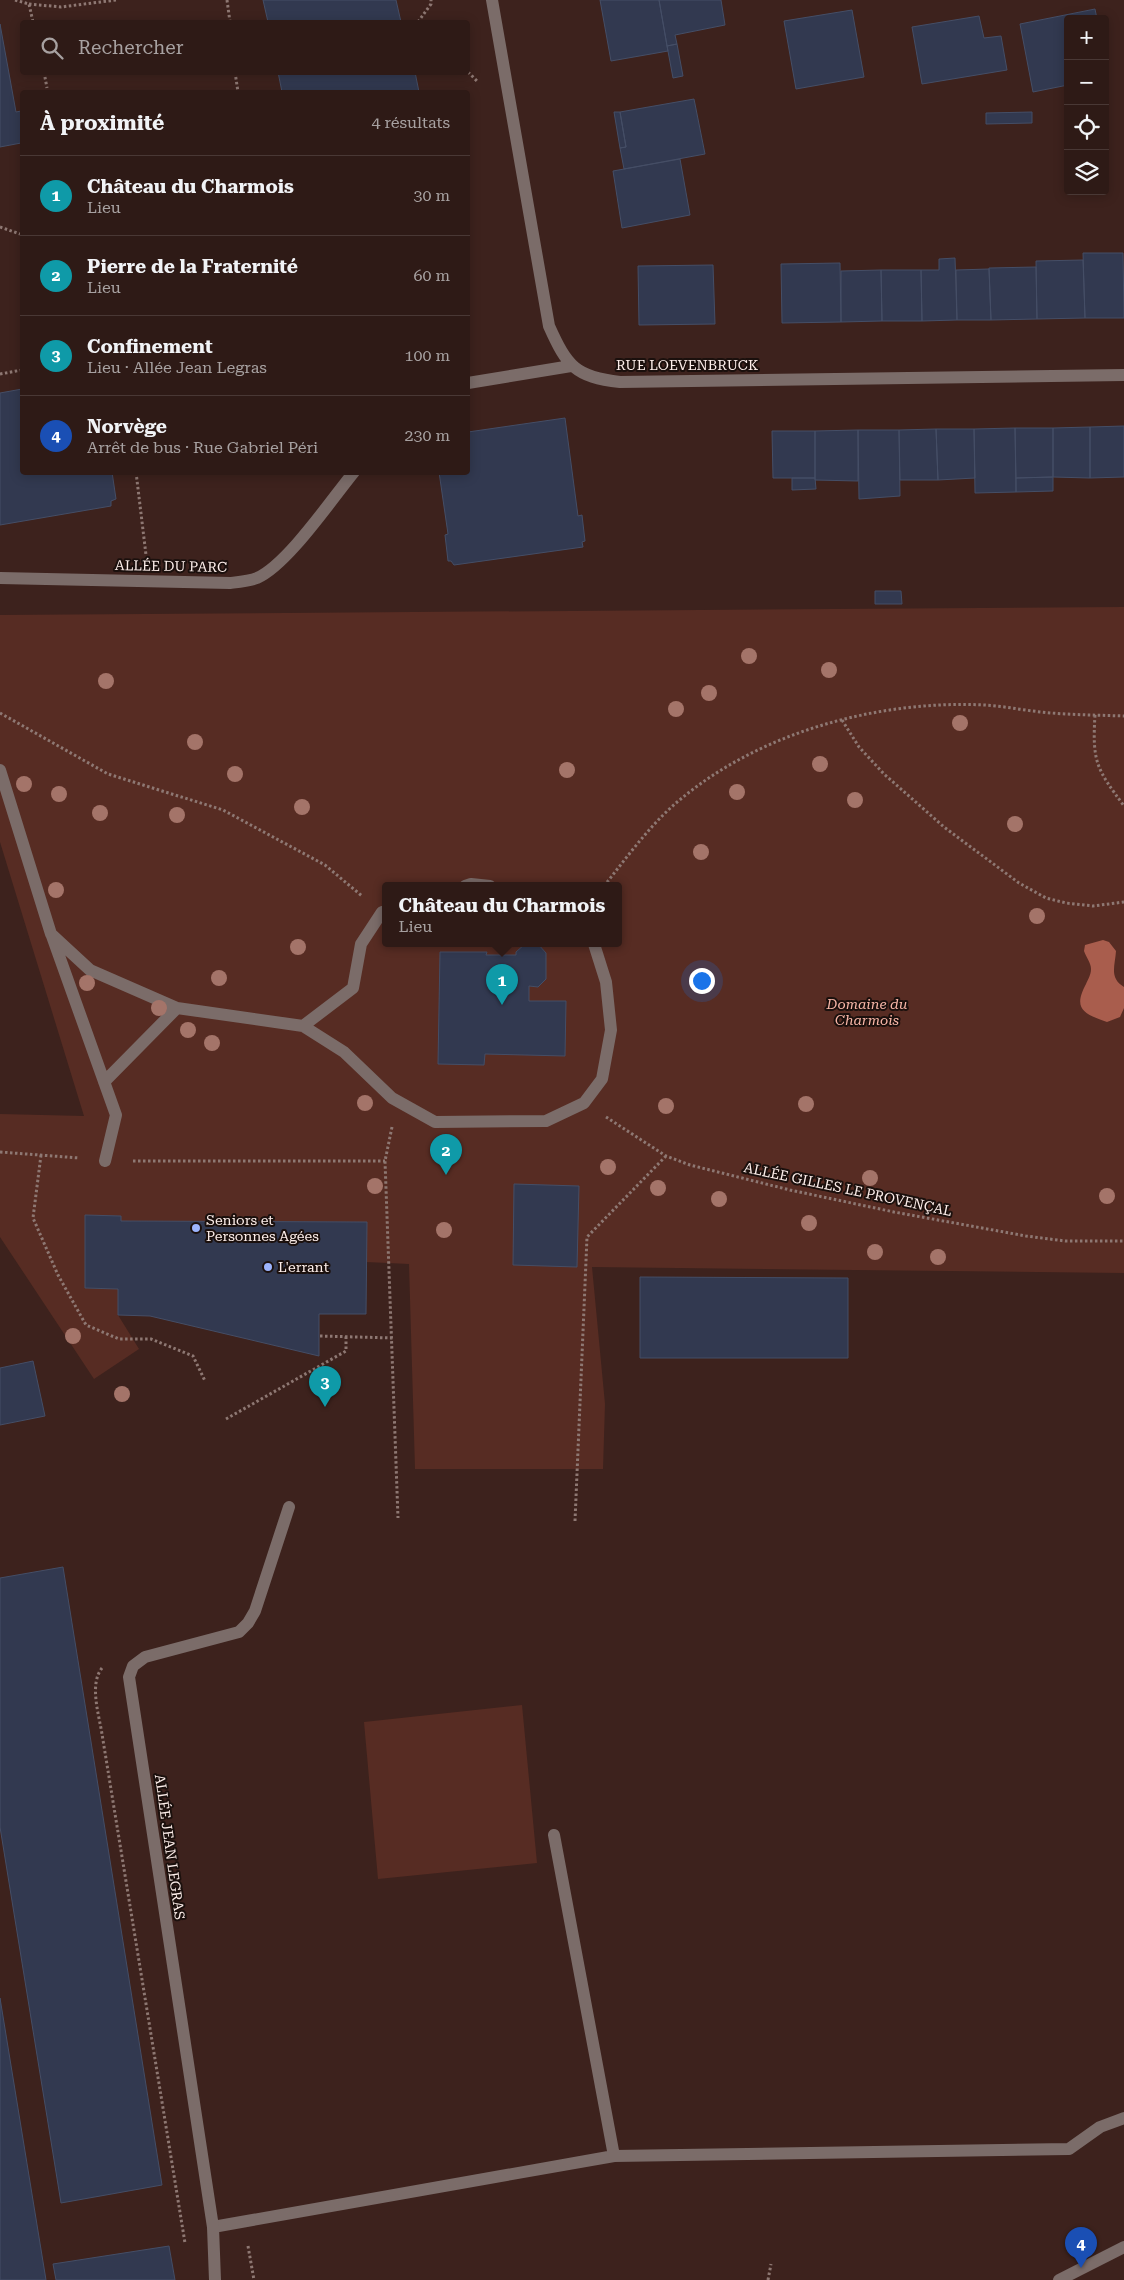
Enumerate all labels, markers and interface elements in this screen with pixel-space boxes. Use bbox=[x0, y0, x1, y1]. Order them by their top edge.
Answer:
map controls bbox=[1064, 15, 1109, 195]
button: + bbox=[1064, 15, 1109, 60]
search box bbox=[20, 20, 470, 75]
icon: search bbox=[38, 34, 66, 62]
text: Rechercher bbox=[78, 36, 184, 59]
button: − bbox=[1064, 60, 1109, 105]
button: locate bbox=[1064, 105, 1109, 150]
text: À proximité bbox=[40, 111, 164, 135]
text: 4 résultats bbox=[371, 113, 450, 132]
button: layers bbox=[1064, 150, 1109, 195]
text: Château du Charmois bbox=[87, 175, 294, 198]
text: 1 bbox=[52, 186, 60, 205]
text: 30 m bbox=[413, 186, 450, 205]
text: Lieu bbox=[87, 198, 121, 217]
text: Pierre de la Fraternité bbox=[87, 255, 298, 278]
text: 2 bbox=[52, 266, 60, 285]
text: 60 m bbox=[413, 266, 450, 285]
text: Lieu bbox=[87, 278, 121, 297]
text: Confinement bbox=[87, 335, 213, 358]
text: 3 bbox=[52, 346, 60, 365]
text: 100 m bbox=[404, 346, 450, 365]
street label: RUE LOEVENBRUCK bbox=[616, 357, 758, 373]
text: Lieu · Allée Jean Legras bbox=[87, 358, 267, 377]
text: Norvège bbox=[87, 415, 167, 438]
text: 4 bbox=[52, 426, 60, 445]
text: 230 m bbox=[404, 426, 450, 445]
text: Arrêt de bus · Rue Gabriel Péri bbox=[87, 438, 318, 457]
street label: ALLÉE DU PARC bbox=[115, 557, 227, 575]
popup bbox=[382, 882, 622, 947]
text: Château du Charmois bbox=[399, 894, 605, 917]
text: Lieu bbox=[399, 917, 432, 936]
pin: 1 bbox=[486, 964, 518, 1005]
your location bbox=[689, 968, 715, 994]
park label: Domaine du Charmois bbox=[826, 996, 908, 1028]
pin: 2 bbox=[430, 1134, 462, 1175]
street label: ALLÉE GILLES LE PROVENÇAL bbox=[742, 1159, 954, 1219]
place label: Seniors et Personnes Agées bbox=[206, 1212, 319, 1244]
marker: Seniors et Personnes Agées bbox=[190, 1222, 202, 1234]
place label: L'errant bbox=[278, 1259, 329, 1275]
marker: L'errant bbox=[262, 1261, 274, 1273]
pin: 3 bbox=[309, 1366, 341, 1407]
street label: ALLÉE JEAN LEGRAS bbox=[152, 1773, 188, 1921]
pin: 4 bbox=[1065, 2227, 1097, 2268]

